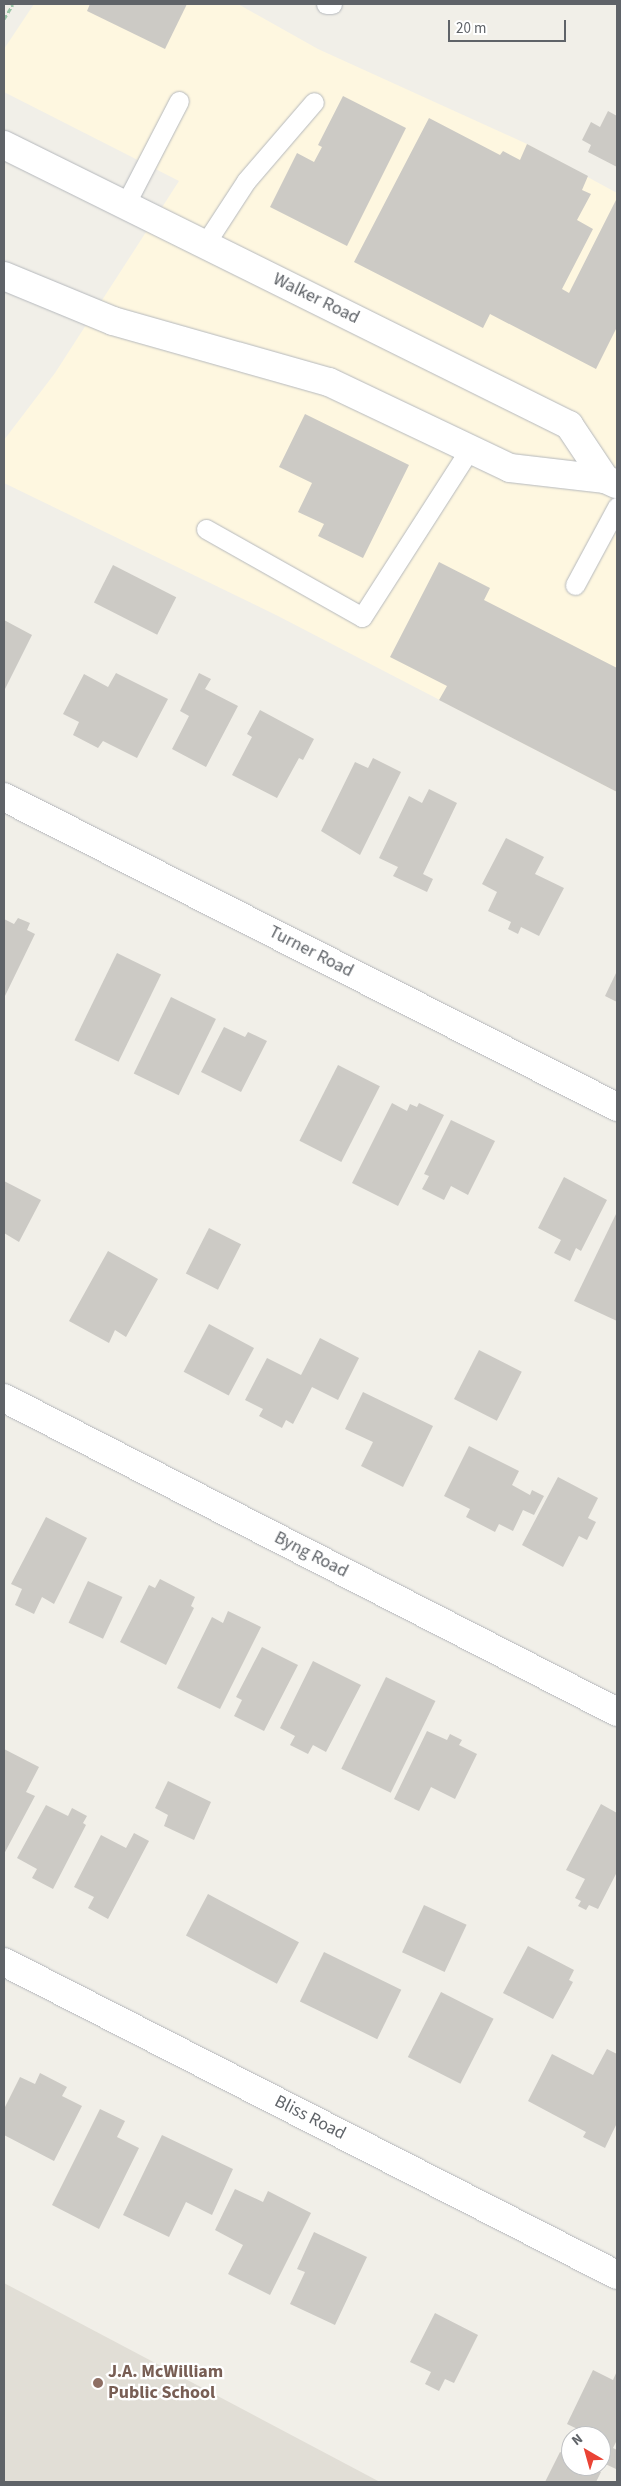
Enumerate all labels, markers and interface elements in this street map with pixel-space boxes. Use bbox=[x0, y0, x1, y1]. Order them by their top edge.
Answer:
scale bar bbox=[451, 10, 568, 42]
text: 20 m bbox=[456, 18, 486, 39]
street label: Walker Road bbox=[269, 269, 363, 329]
street label: Turner Road bbox=[265, 921, 357, 983]
street label: Byng Road bbox=[271, 1527, 351, 1583]
street label: Bliss Road bbox=[271, 2091, 349, 2145]
place label: J.A. McWilliam Public School bbox=[108, 2362, 223, 2404]
marker: J.A. McWilliam Public School bbox=[92, 2377, 104, 2389]
north arrow bbox=[561, 2426, 611, 2476]
text: N bbox=[568, 2429, 587, 2451]

